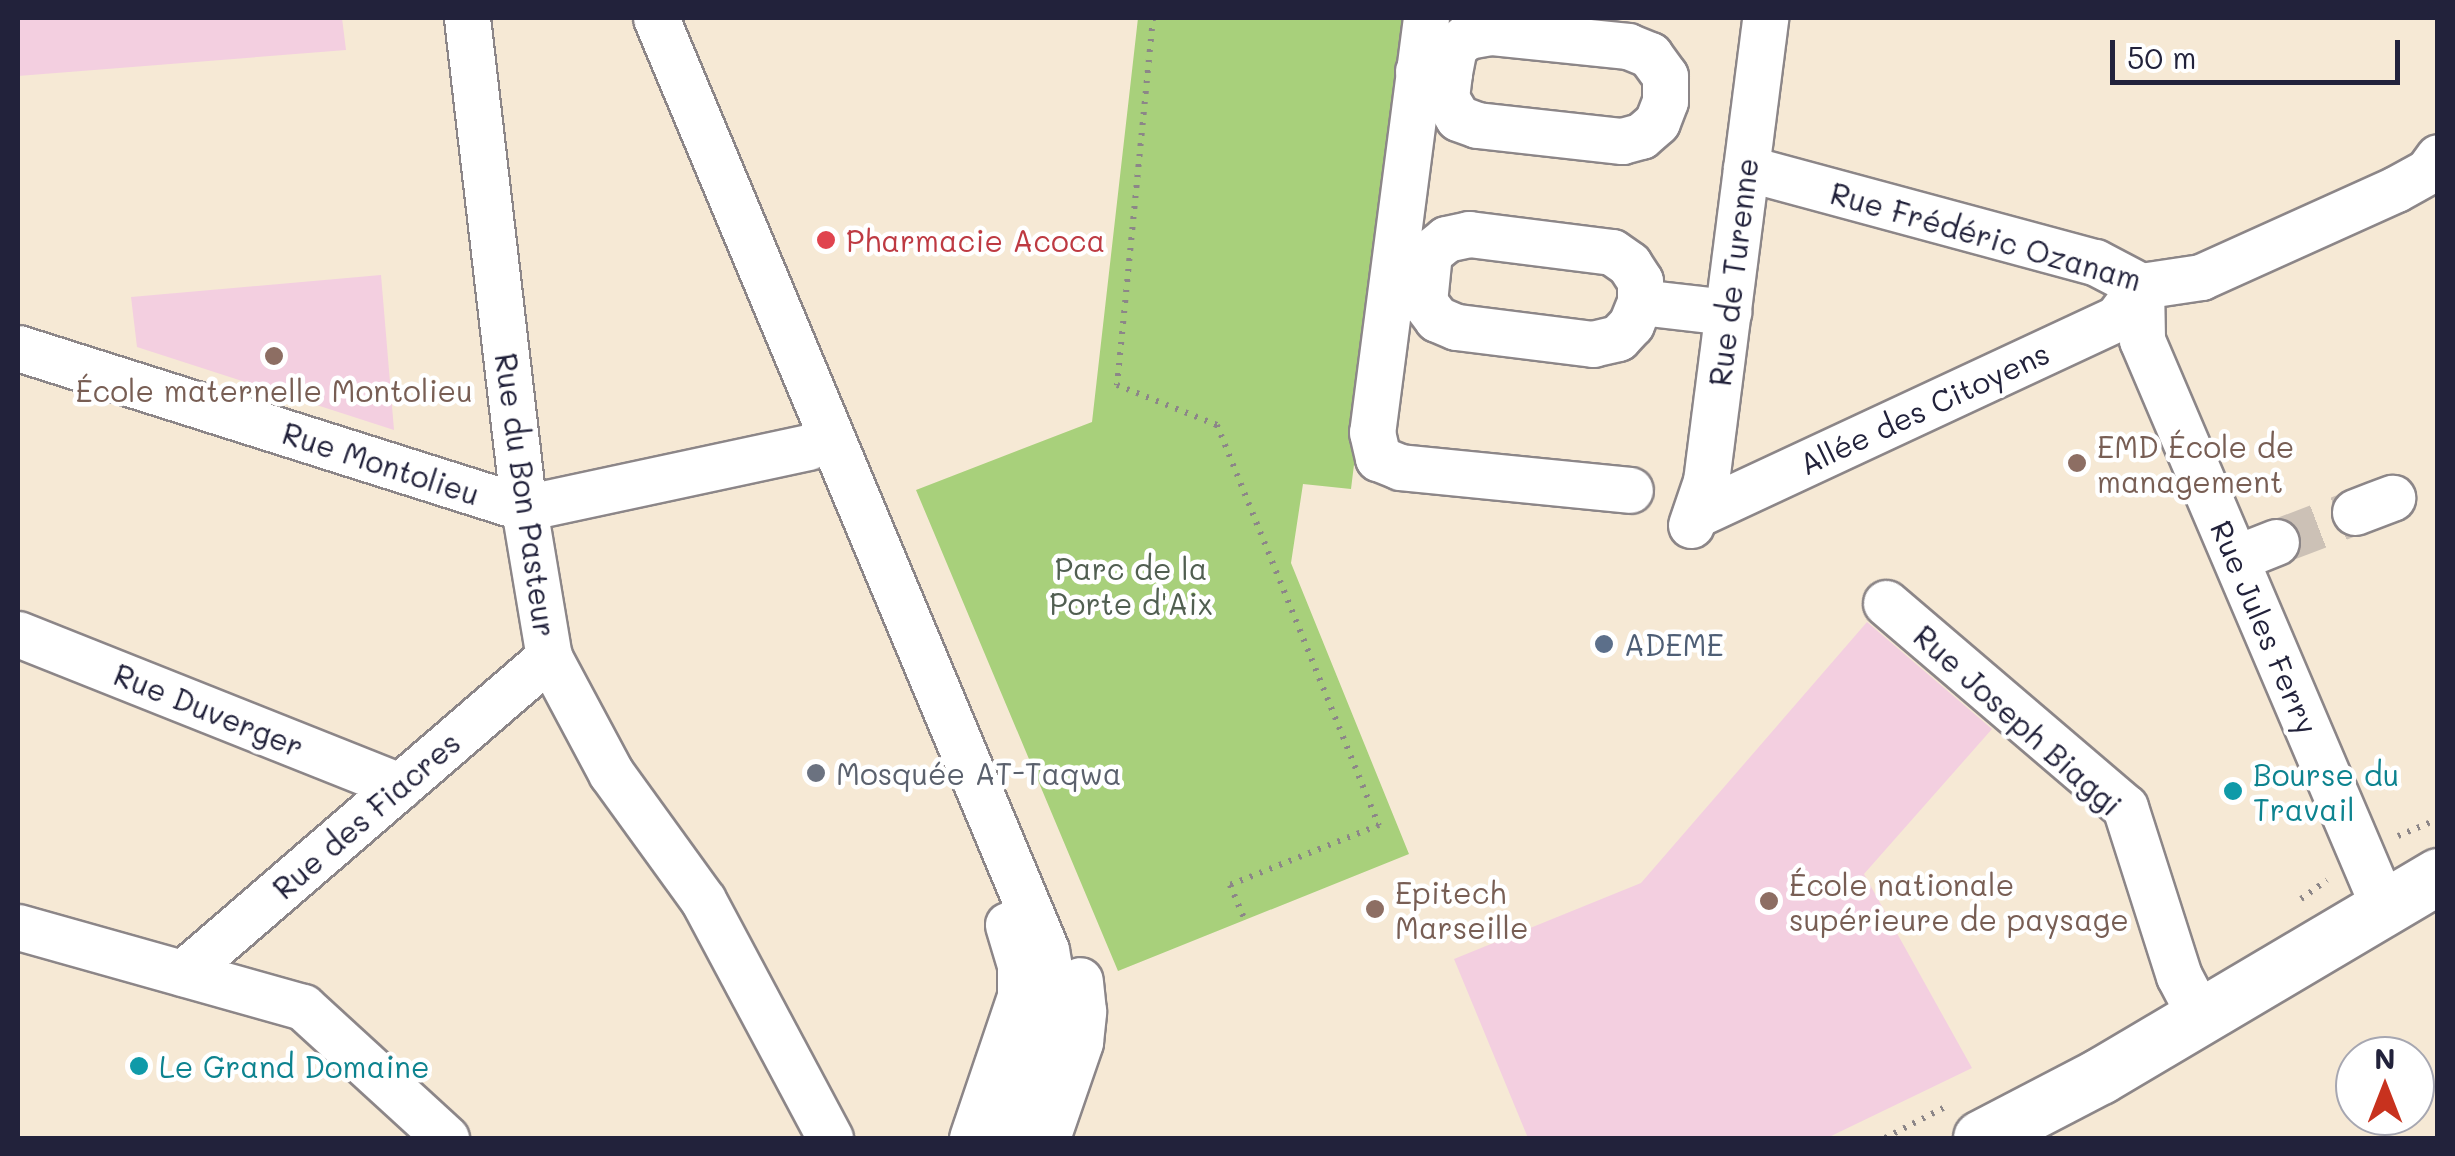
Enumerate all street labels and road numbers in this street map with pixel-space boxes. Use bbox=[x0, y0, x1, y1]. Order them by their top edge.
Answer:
street label: Rue de Turenne bbox=[1701, 156, 1765, 388]
street label: Rue Frédéric Ozanam bbox=[1826, 174, 2146, 298]
street label: Allée des Citoyens bbox=[1793, 334, 2055, 482]
street label: Rue du Bon Pasteur bbox=[488, 351, 564, 639]
street label: Rue Montolieu bbox=[278, 414, 484, 512]
street label: Rue Jules Ferry bbox=[2204, 515, 2326, 739]
street label: Rue Joseph Biaggi bbox=[1907, 617, 2129, 823]
street label: Rue Duverger bbox=[109, 656, 309, 764]
street label: Rue des Fiacres bbox=[265, 724, 467, 906]

